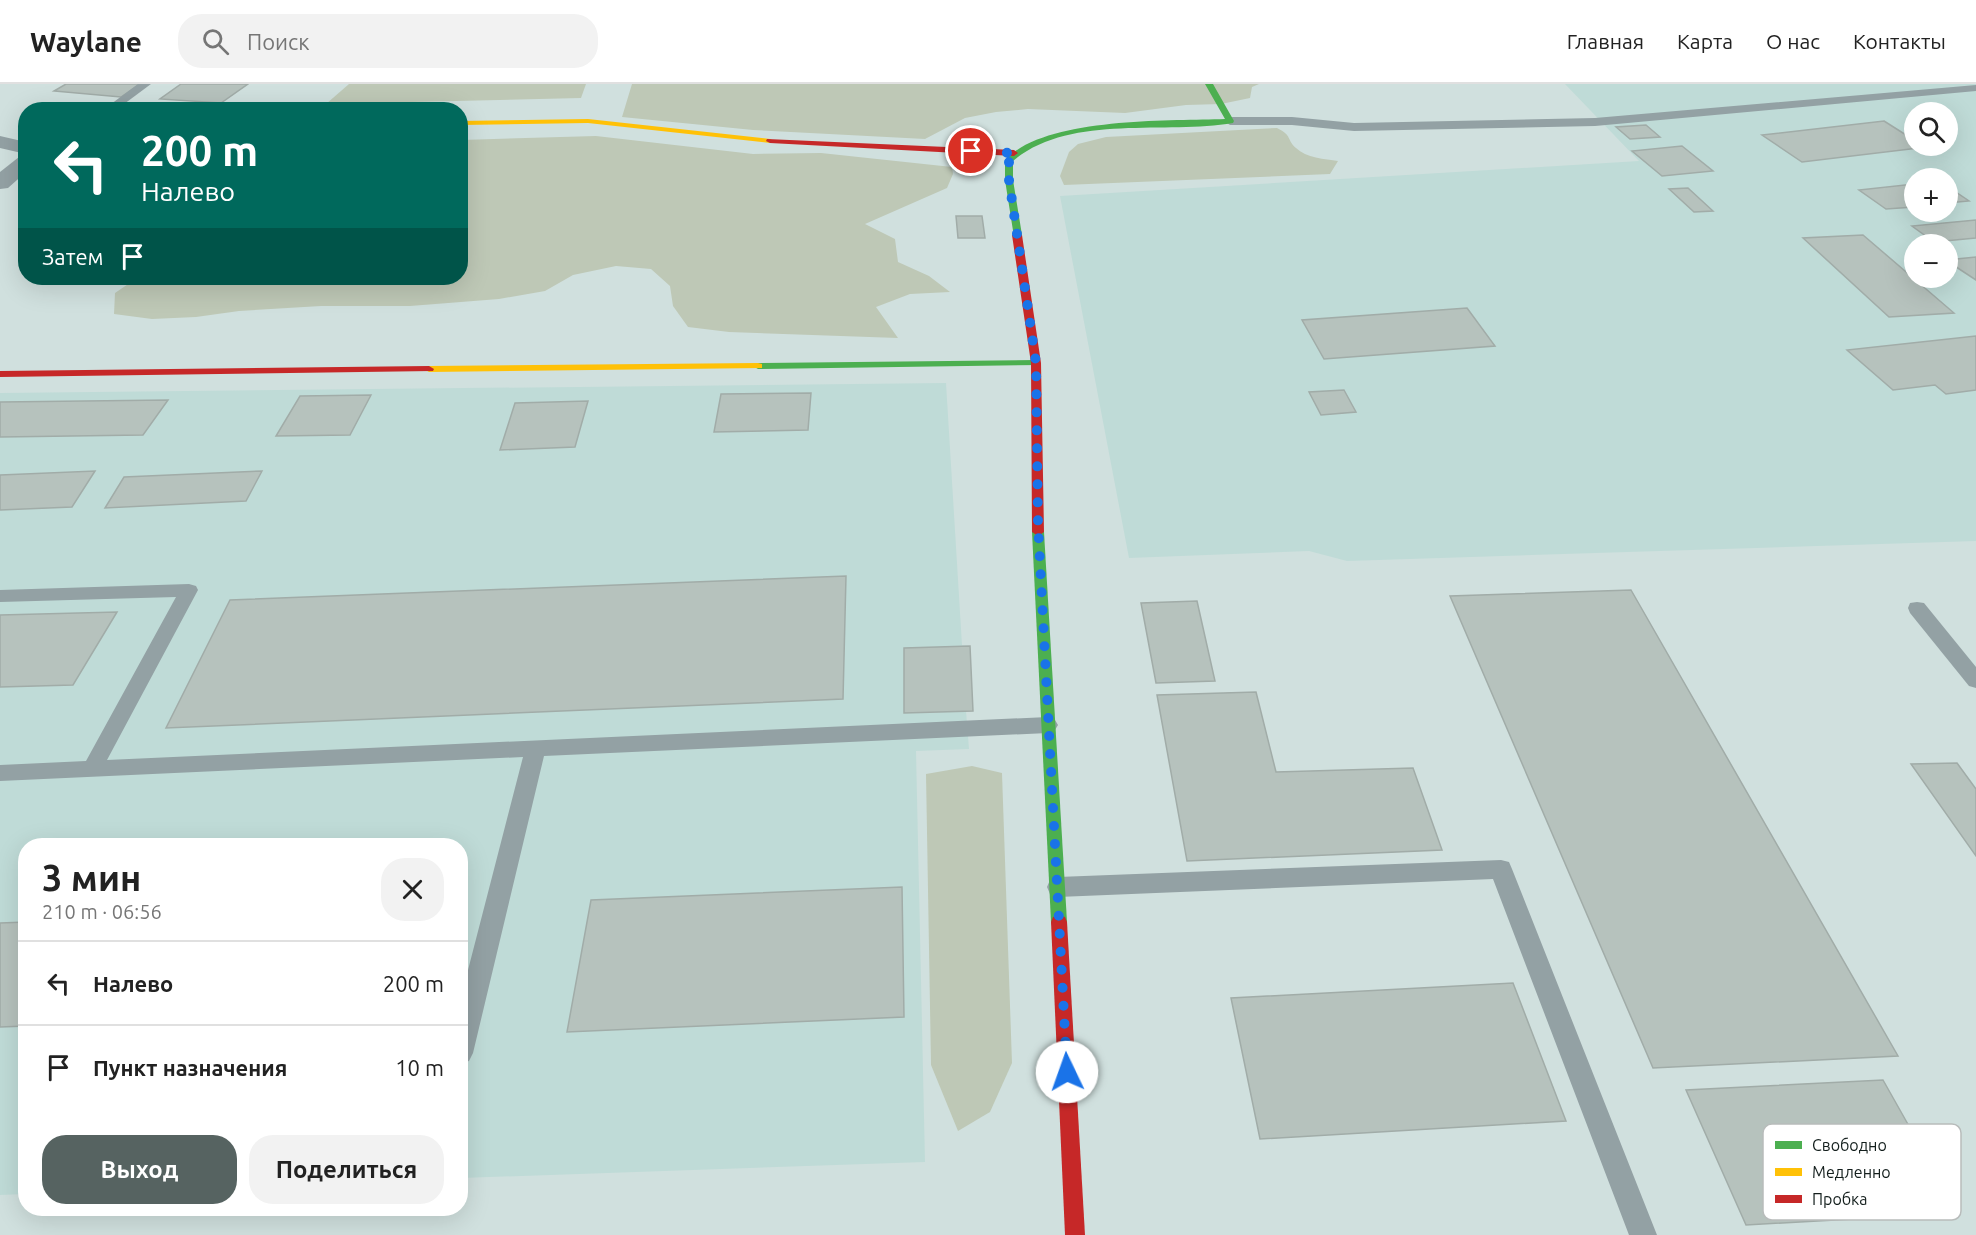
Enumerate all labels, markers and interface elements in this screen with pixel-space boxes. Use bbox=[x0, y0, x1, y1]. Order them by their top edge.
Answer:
search box bbox=[178, 14, 598, 68]
icon: search bbox=[199, 25, 232, 58]
text: Waylane bbox=[30, 26, 142, 57]
text: Поиск bbox=[247, 29, 310, 54]
text: Главная bbox=[1567, 29, 1644, 53]
text: Карта bbox=[1677, 29, 1733, 53]
text: О нас bbox=[1766, 29, 1820, 53]
text: Контакты bbox=[1853, 29, 1946, 53]
map controls bbox=[1904, 102, 1958, 288]
button: search bbox=[1904, 102, 1958, 156]
pin bbox=[945, 125, 996, 176]
icon: left bbox=[42, 126, 120, 204]
text: 200 m bbox=[141, 127, 258, 174]
icon: arrive bbox=[954, 134, 987, 167]
button: + bbox=[1904, 168, 1958, 222]
text: Налево bbox=[141, 176, 235, 206]
button: − bbox=[1904, 234, 1958, 288]
icon: arrive bbox=[116, 240, 149, 273]
text: Затем bbox=[42, 244, 104, 269]
text: 3 мин bbox=[42, 857, 141, 898]
button: close bbox=[381, 858, 444, 921]
text: 210 m · 06:56 bbox=[42, 900, 162, 923]
icon: left bbox=[42, 967, 75, 1000]
text: Налево bbox=[93, 971, 173, 996]
text: 200 m bbox=[383, 971, 444, 996]
position arrow bbox=[1035, 1040, 1099, 1104]
icon: arrive bbox=[42, 1051, 75, 1084]
text: Пункт назначения bbox=[93, 1055, 287, 1080]
text: 10 m bbox=[395, 1055, 444, 1080]
legend bbox=[1763, 1124, 1961, 1220]
button: Выход bbox=[42, 1135, 237, 1204]
button: Поделиться bbox=[249, 1135, 444, 1204]
text: Свободно bbox=[1812, 1136, 1887, 1154]
text: Медленно bbox=[1812, 1163, 1891, 1181]
text: Пробка bbox=[1812, 1190, 1868, 1208]

